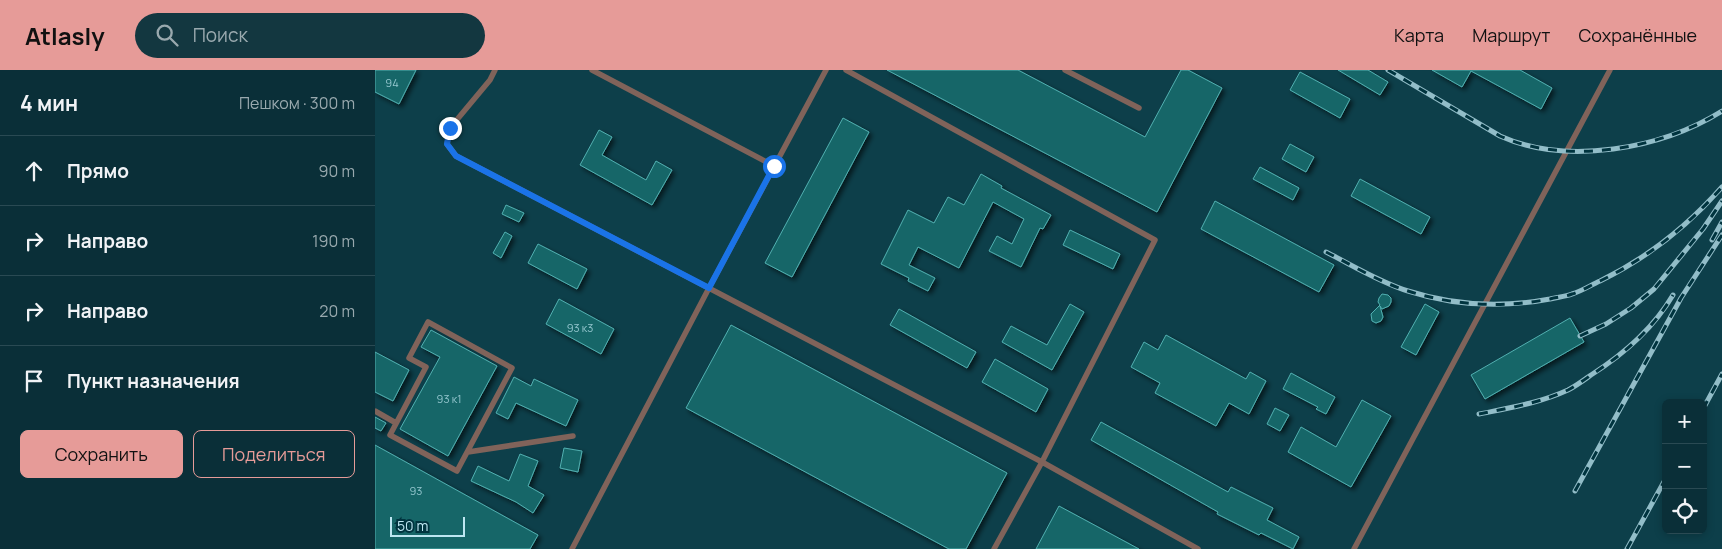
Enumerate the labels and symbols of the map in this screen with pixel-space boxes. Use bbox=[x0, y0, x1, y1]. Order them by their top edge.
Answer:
house number: 94 bbox=[385, 75, 399, 90]
route end bbox=[439, 117, 462, 140]
route start bbox=[763, 155, 786, 178]
house number: 93 к3 bbox=[567, 320, 593, 335]
house number: 93 к1 bbox=[437, 391, 461, 406]
house number: 93 bbox=[410, 483, 422, 498]
scale bar bbox=[390, 514, 465, 537]

